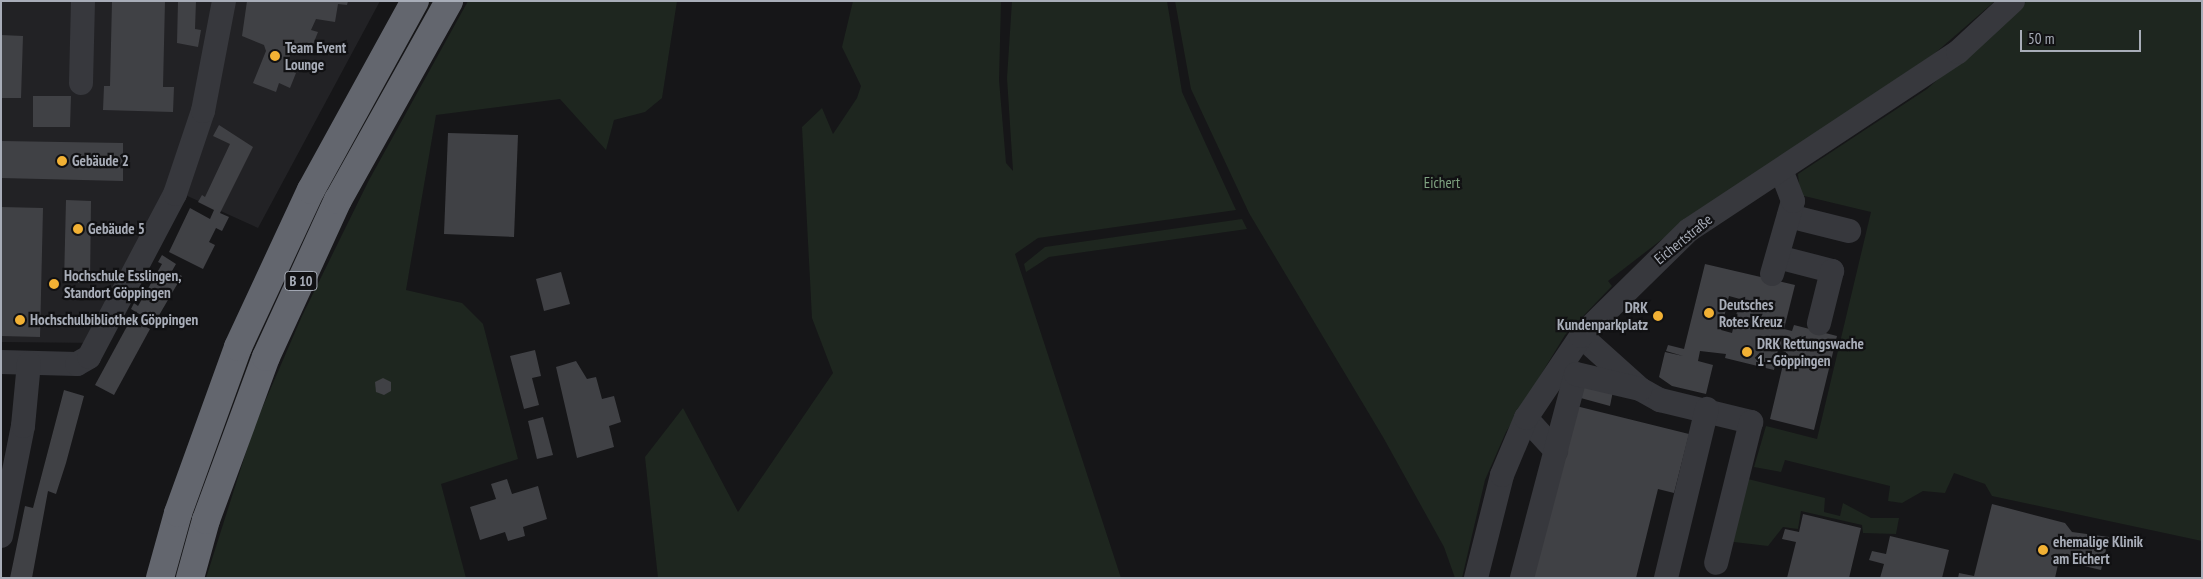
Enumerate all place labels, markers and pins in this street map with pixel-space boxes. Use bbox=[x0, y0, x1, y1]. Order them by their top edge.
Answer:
place label: Team Event Lounge bbox=[285, 38, 346, 73]
marker: Team Event Lounge bbox=[269, 50, 281, 62]
place label: Gebäude 2 bbox=[72, 152, 129, 170]
marker: Gebäude 2 bbox=[56, 155, 68, 167]
place label: Gebäude 5 bbox=[88, 220, 145, 238]
marker: Gebäude 5 bbox=[72, 223, 84, 235]
place label: Hochschule Esslingen, Standort Göppingen bbox=[64, 266, 181, 301]
marker: Hochschule Esslingen, Standort Göppingen bbox=[48, 278, 60, 290]
place label: Deutsches Rotes Kreuz bbox=[1719, 295, 1783, 330]
place label: DRK Kundenparkplatz bbox=[1557, 298, 1648, 333]
marker: Deutsches Rotes Kreuz bbox=[1703, 307, 1715, 319]
marker: DRK Kundenparkplatz bbox=[1652, 310, 1664, 322]
place label: Hochschulbibliothek Göppingen bbox=[30, 311, 199, 329]
marker: Hochschulbibliothek Göppingen bbox=[14, 314, 26, 326]
place label: DRK Rettungswache 1 - Göppingen bbox=[1757, 334, 1864, 369]
marker: DRK Rettungswache 1 - Göppingen bbox=[1741, 346, 1753, 358]
place label: ehemalige Klinik am Eichert bbox=[2053, 532, 2143, 567]
marker: ehemalige Klinik am Eichert bbox=[2037, 544, 2049, 556]

